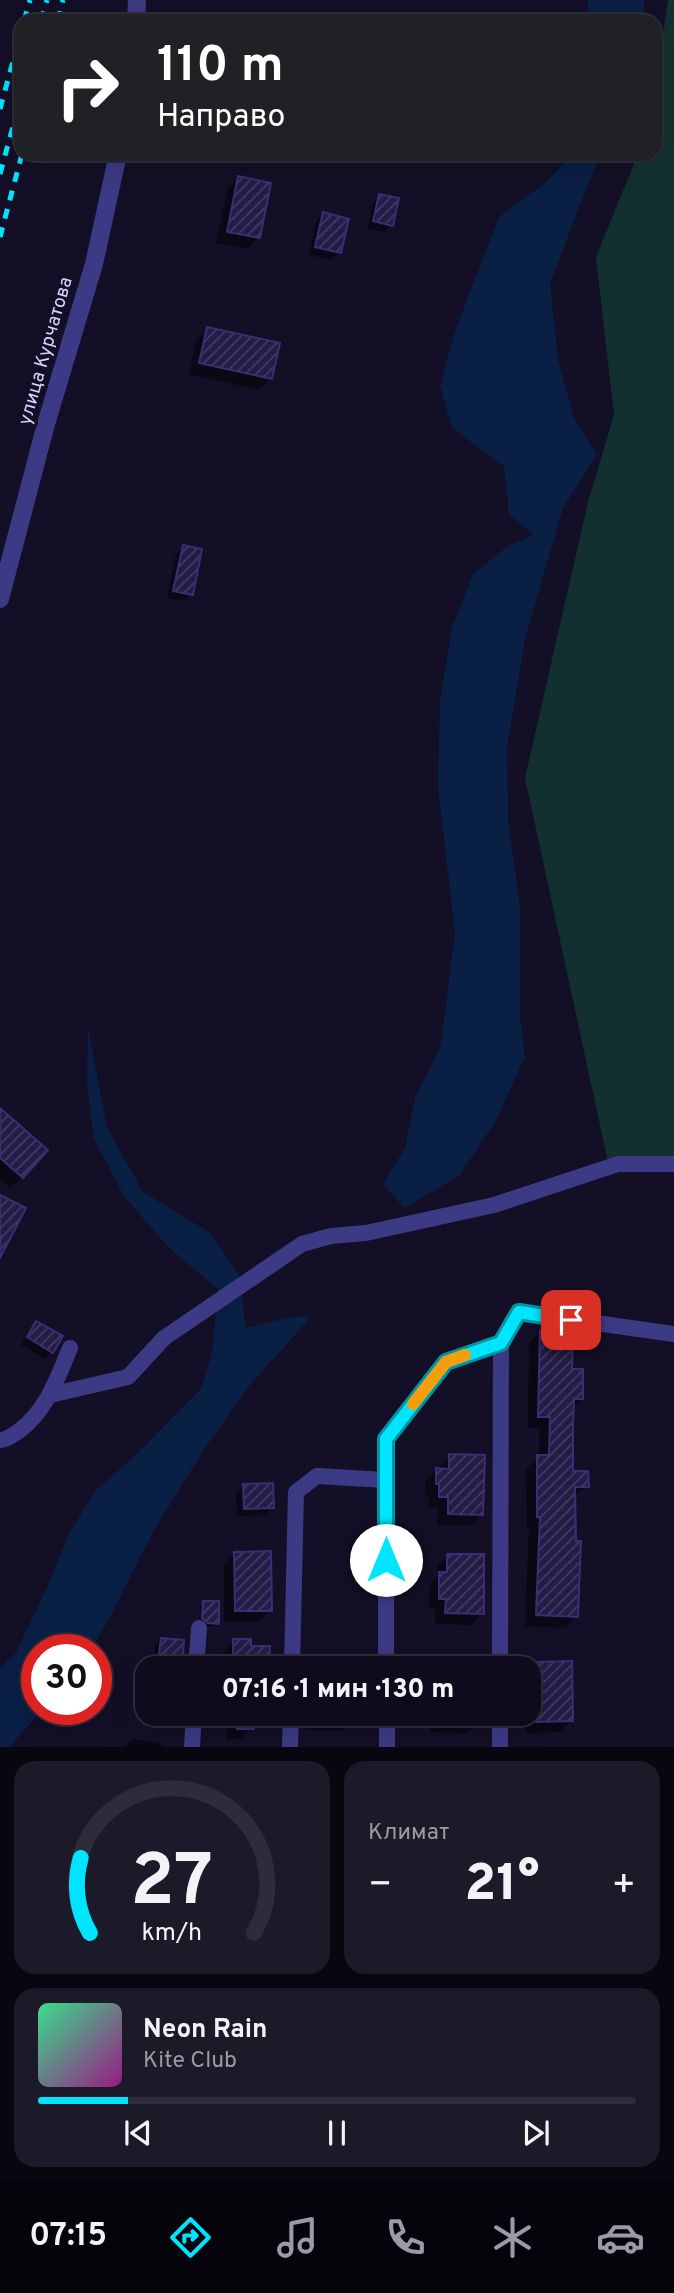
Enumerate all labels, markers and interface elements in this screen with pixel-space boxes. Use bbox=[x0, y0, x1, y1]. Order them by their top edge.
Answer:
text: 110 m bbox=[157, 37, 284, 99]
icon: right bbox=[42, 42, 133, 133]
text: Направо bbox=[157, 98, 285, 138]
street label: улица Курчатова bbox=[13, 274, 79, 428]
pin bbox=[541, 1290, 601, 1350]
icon: arrive bbox=[552, 1301, 590, 1339]
position arrow bbox=[349, 1523, 423, 1597]
speed limit sign: 30 bbox=[21, 1634, 112, 1725]
text: 07:16 · 1 мин · 130 m bbox=[222, 1674, 454, 1707]
text: Климат bbox=[368, 1819, 449, 1848]
text: 27 bbox=[131, 1840, 213, 1932]
text: 21° bbox=[465, 1853, 539, 1919]
text: − bbox=[368, 1862, 393, 1911]
text: + bbox=[611, 1862, 636, 1911]
text: km/h bbox=[142, 1918, 202, 1950]
text: Neon Rain bbox=[143, 2014, 268, 2047]
text: Kite Club bbox=[143, 2047, 237, 2076]
icon: previous bbox=[119, 2114, 157, 2152]
icon: pause bbox=[318, 2114, 356, 2152]
icon: next bbox=[517, 2114, 555, 2152]
icon: directions bbox=[166, 2213, 215, 2262]
icon: music bbox=[273, 2213, 322, 2262]
icon: phone bbox=[381, 2213, 430, 2262]
icon: climate bbox=[488, 2213, 537, 2262]
icon: car bbox=[596, 2213, 645, 2262]
text: 07:15 bbox=[29, 2217, 107, 2257]

